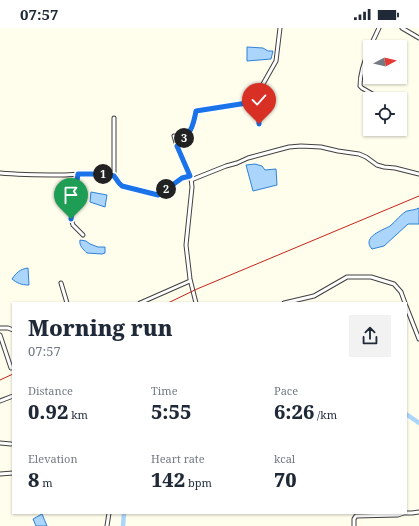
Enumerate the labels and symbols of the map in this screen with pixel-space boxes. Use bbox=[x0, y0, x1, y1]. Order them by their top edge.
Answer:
north arrow bbox=[363, 40, 407, 84]
pin bbox=[242, 83, 276, 124]
pin: 3 bbox=[174, 128, 194, 148]
pin: 1 bbox=[93, 164, 113, 184]
pin bbox=[54, 178, 88, 219]
pin: 2 bbox=[156, 179, 176, 199]

